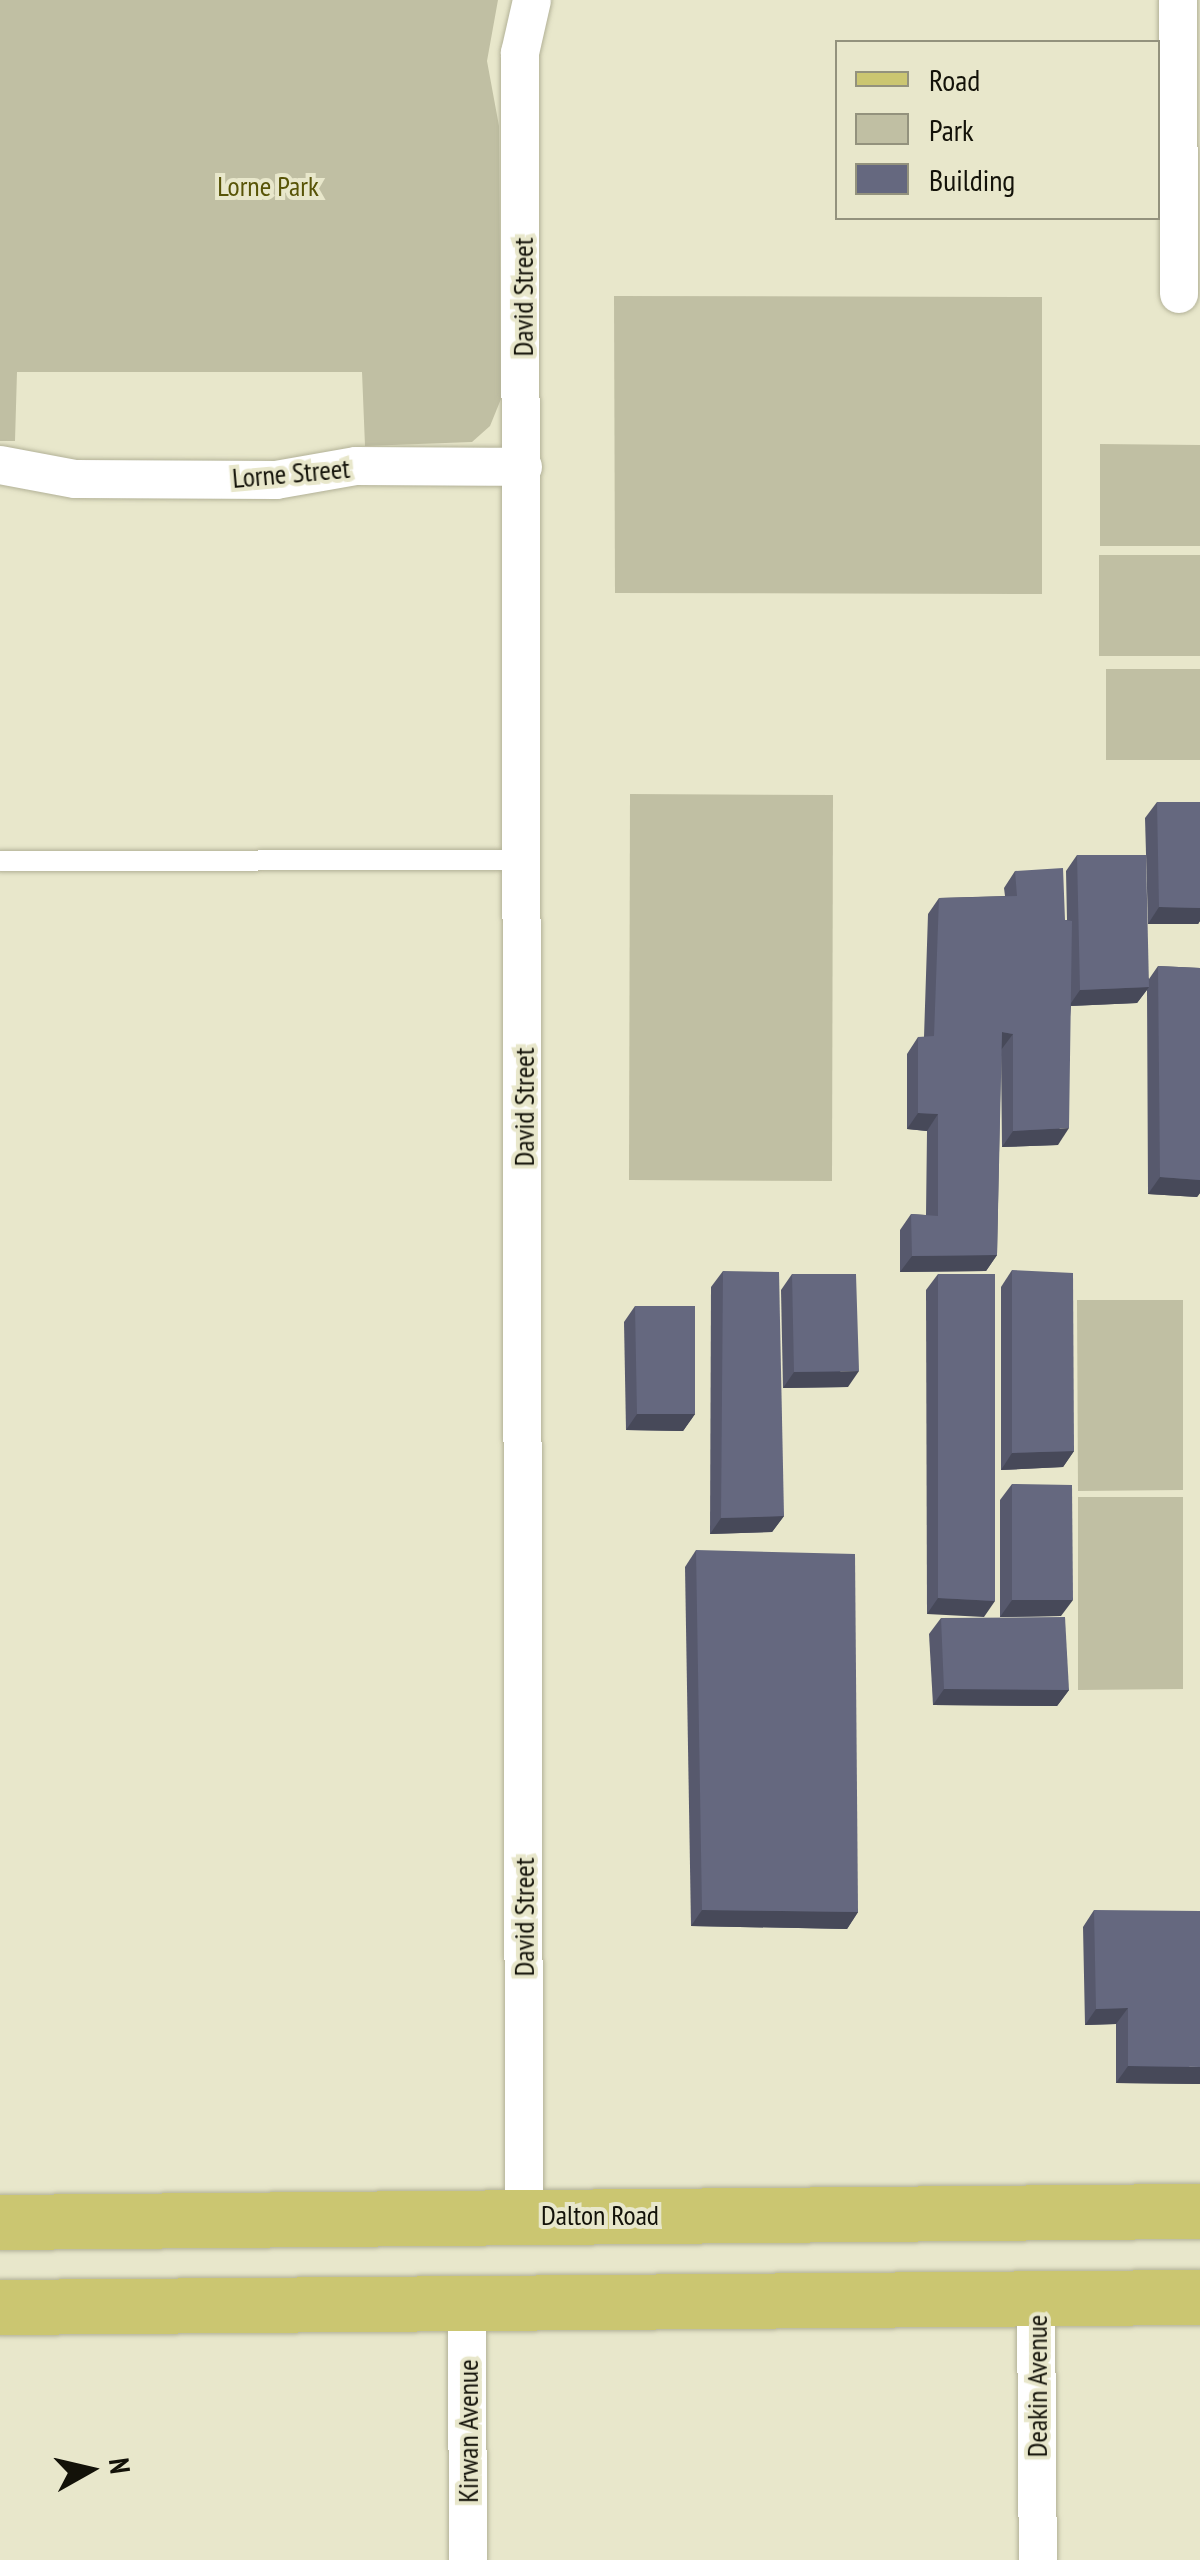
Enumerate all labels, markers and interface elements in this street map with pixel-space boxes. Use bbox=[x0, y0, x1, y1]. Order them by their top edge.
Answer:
legend bbox=[835, 40, 1160, 220]
text: Road bbox=[929, 60, 980, 99]
text: Park bbox=[929, 110, 974, 149]
text: Building bbox=[929, 160, 1015, 199]
park label: Lorne Park bbox=[217, 169, 319, 203]
street label: David Street bbox=[506, 238, 540, 356]
street label: Lorne Street bbox=[231, 451, 351, 495]
street label: David Street bbox=[507, 1048, 541, 1166]
street label: David Street bbox=[507, 1858, 541, 1976]
street label: Dalton Road bbox=[541, 2198, 659, 2232]
street label: Deakin Avenue bbox=[1020, 2314, 1054, 2458]
street label: Kirwan Avenue bbox=[451, 2359, 485, 2503]
north arrow bbox=[40, 2420, 140, 2520]
text: N bbox=[101, 2456, 140, 2476]

